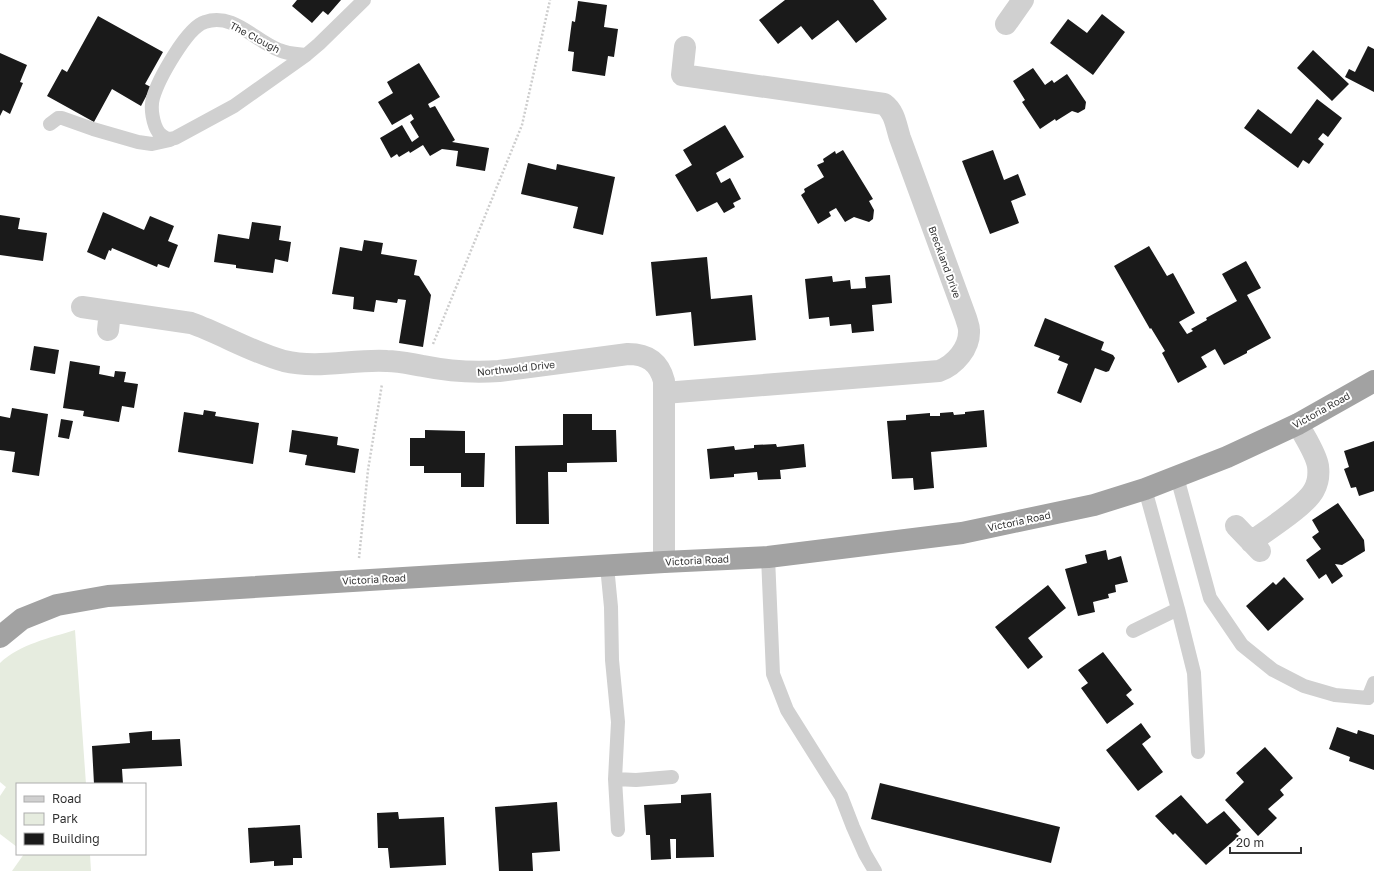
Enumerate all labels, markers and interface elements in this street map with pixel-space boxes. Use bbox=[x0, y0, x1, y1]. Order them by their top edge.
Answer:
street label: The Clough bbox=[228, 19, 282, 55]
street label: Breckland Drive bbox=[926, 224, 964, 300]
street label: Northwold Drive bbox=[476, 358, 556, 378]
street label: Victoria Road bbox=[1290, 389, 1352, 431]
street label: Victoria Road bbox=[986, 508, 1052, 534]
street label: Victoria Road bbox=[665, 552, 729, 568]
street label: Victoria Road bbox=[342, 571, 406, 587]
legend bbox=[16, 783, 146, 855]
text: Road bbox=[52, 791, 81, 806]
text: Park bbox=[52, 811, 78, 826]
scale bar bbox=[1230, 829, 1301, 855]
text: Building bbox=[52, 831, 100, 846]
text: 20 m bbox=[1236, 835, 1264, 850]

